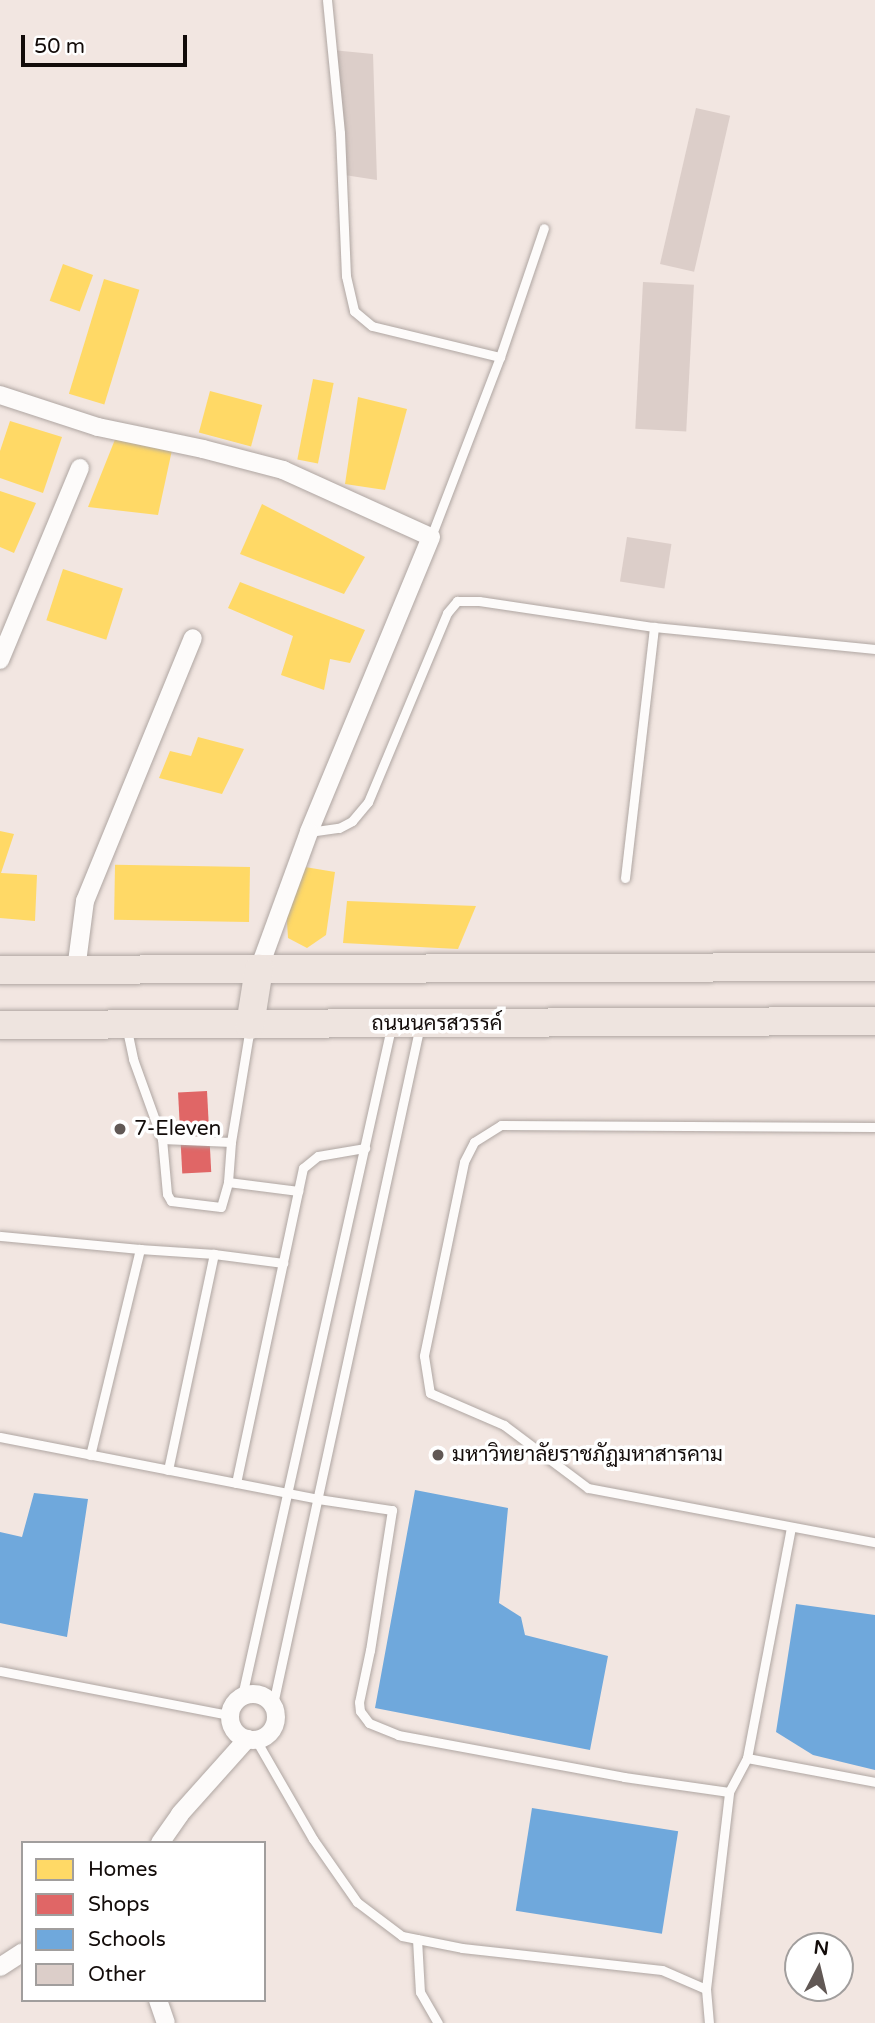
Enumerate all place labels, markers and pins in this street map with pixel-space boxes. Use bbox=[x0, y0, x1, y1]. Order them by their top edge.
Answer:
place label: 7-Eleven bbox=[134, 1116, 221, 1142]
marker: 7-Eleven bbox=[112, 1121, 128, 1137]
place label: มหาวิทยาลัยราชภัฏมหาสารคาม bbox=[452, 1442, 723, 1468]
marker: มหาวิทยาลัยราชภัฏมหาสารคาม bbox=[430, 1447, 446, 1463]

